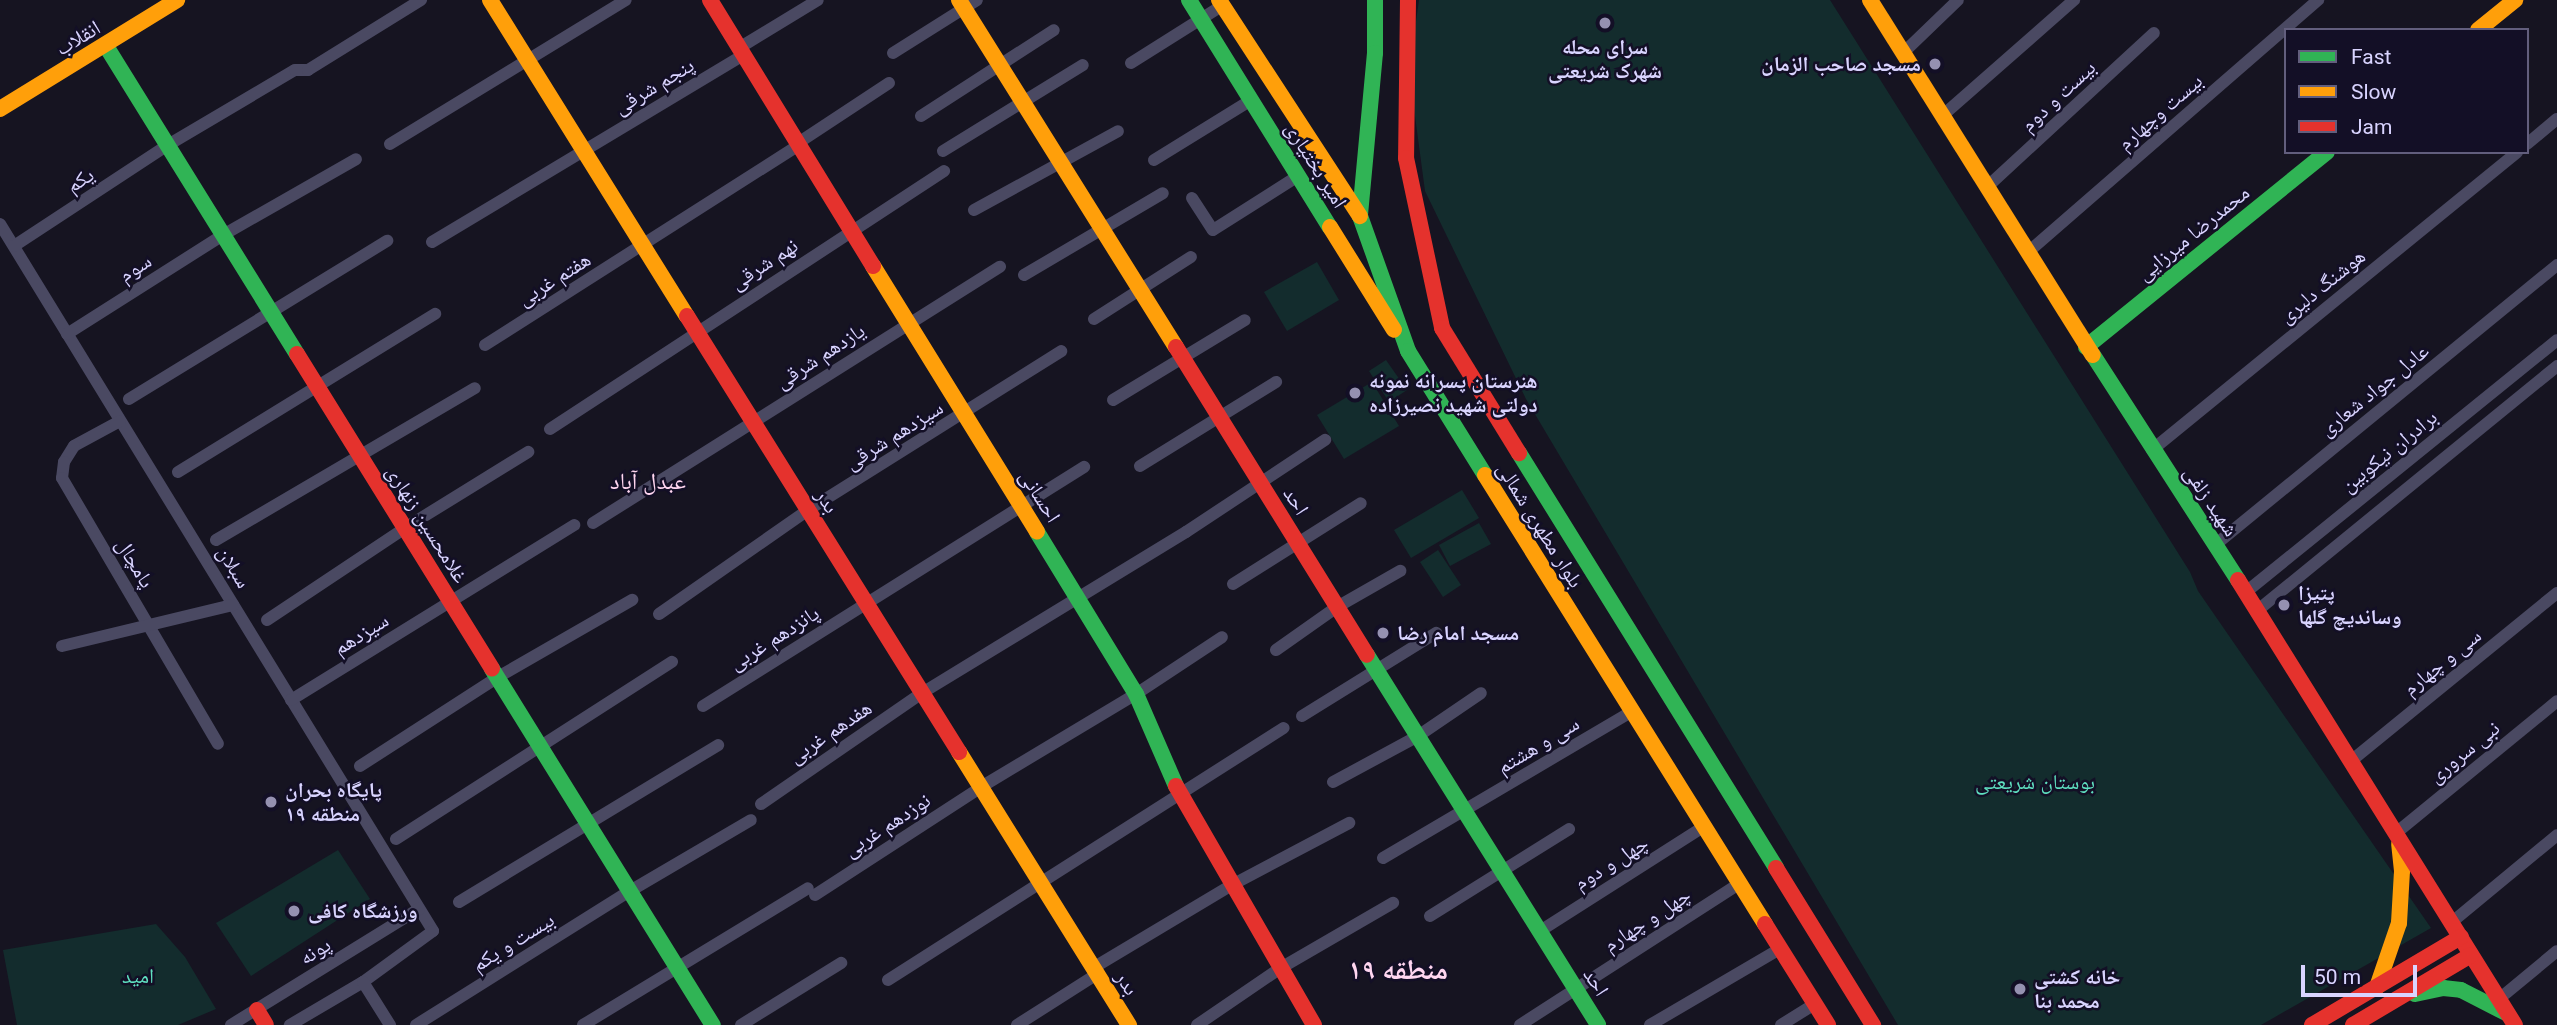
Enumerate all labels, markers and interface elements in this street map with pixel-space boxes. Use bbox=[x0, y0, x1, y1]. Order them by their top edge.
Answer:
street label: انقلاب bbox=[51, 15, 105, 61]
marker: سرای محله شهرک شریعتی bbox=[1597, 15, 1613, 31]
legend bbox=[2284, 28, 2529, 154]
place label: سرای محله شهرک شریعتی bbox=[1548, 34, 1662, 84]
text: Fast bbox=[2351, 45, 2391, 69]
place label: مسجد صاحب الزمان bbox=[1761, 51, 1921, 77]
street label: پنجم شرقی bbox=[609, 52, 699, 120]
street label: بیست و دوم bbox=[2015, 55, 2101, 137]
marker: مسجد صاحب الزمان bbox=[1927, 56, 1943, 72]
street label: بیست وچهارم bbox=[2112, 68, 2208, 156]
text: Slow bbox=[2351, 80, 2396, 104]
text: Jam bbox=[2351, 115, 2392, 139]
street label: امیر بختیاری bbox=[1280, 117, 1352, 213]
street label: یکم bbox=[61, 162, 99, 198]
street label: محمدرضا میرزایی bbox=[2132, 180, 2254, 286]
street label: نهم شرقی bbox=[725, 233, 803, 295]
street label: هوشنگ دلیری bbox=[2274, 243, 2370, 329]
street label: هفتم غربی bbox=[513, 247, 595, 311]
street label: سوم bbox=[114, 248, 156, 288]
street label: یازدهم شرقی bbox=[770, 318, 870, 394]
street label: عادل جواد شعاری bbox=[2314, 338, 2434, 442]
place label: هنرستان پسرانه نمونه دولتی شهید نصیرزاده bbox=[1369, 368, 1538, 418]
marker: هنرستان پسرانه نمونه دولتی شهید نصیرزاده bbox=[1347, 385, 1363, 401]
street label: سیزدهم شرقی bbox=[840, 395, 948, 475]
street label: برادران نیکوبین bbox=[2336, 404, 2442, 498]
street label: بلوار مطهری شمالی bbox=[1491, 458, 1589, 592]
street label: غلامحسین زنهاری bbox=[381, 460, 473, 588]
street label: شهید زلفی bbox=[2178, 461, 2244, 541]
street label: احسانی bbox=[1014, 465, 1066, 527]
district label: عبدل آباد bbox=[610, 468, 686, 496]
street label: احد bbox=[1278, 482, 1314, 520]
street label: بدر bbox=[810, 484, 844, 518]
street label: پامچال bbox=[110, 533, 160, 593]
street label: سبلان bbox=[212, 541, 256, 593]
place label: پتیزا وساندیچ گلها bbox=[2298, 580, 2402, 630]
marker: پتیزا وساندیچ گلها bbox=[2276, 597, 2292, 613]
street label: پانزدهم غربی bbox=[724, 600, 824, 676]
street label: سیزدهم bbox=[329, 607, 393, 661]
place label: مسجد امام رضا bbox=[1397, 620, 1519, 646]
street label: سی و چهارم bbox=[2398, 623, 2486, 701]
marker: مسجد امام رضا bbox=[1375, 625, 1391, 641]
street label: هفدهم غربی bbox=[784, 695, 876, 769]
street label: سی و هشتم bbox=[1492, 711, 1584, 779]
street label: نبی سروری bbox=[2423, 716, 2505, 788]
park label: بوستان شریعتی bbox=[1975, 769, 2095, 795]
place label: پایگاه بحران منطقه ۱۹ bbox=[285, 777, 382, 827]
street label: نوزدهم غربی bbox=[839, 788, 935, 862]
marker: پایگاه بحران منطقه ۱۹ bbox=[263, 794, 279, 810]
street label: چهل و دوم bbox=[1569, 830, 1653, 896]
street label: چهل و چهارم bbox=[1599, 882, 1695, 958]
place label: ورزشگاه کافی bbox=[308, 898, 418, 924]
marker: ورزشگاه کافی bbox=[286, 903, 302, 919]
street label: بیست و یکم bbox=[467, 907, 559, 977]
street label: پونه bbox=[295, 932, 335, 970]
scale bar bbox=[2305, 951, 2420, 995]
district label: منطقه ۱۹ bbox=[1348, 953, 1448, 987]
park label: امید bbox=[122, 963, 154, 989]
street label: احد bbox=[1578, 963, 1614, 1001]
place label: خانه کشتی محمد بنا bbox=[2034, 964, 2120, 1014]
text: 50 m bbox=[2314, 965, 2361, 989]
street label: بدر bbox=[1110, 966, 1144, 1000]
marker: خانه کشتی محمد بنا bbox=[2012, 981, 2028, 997]

